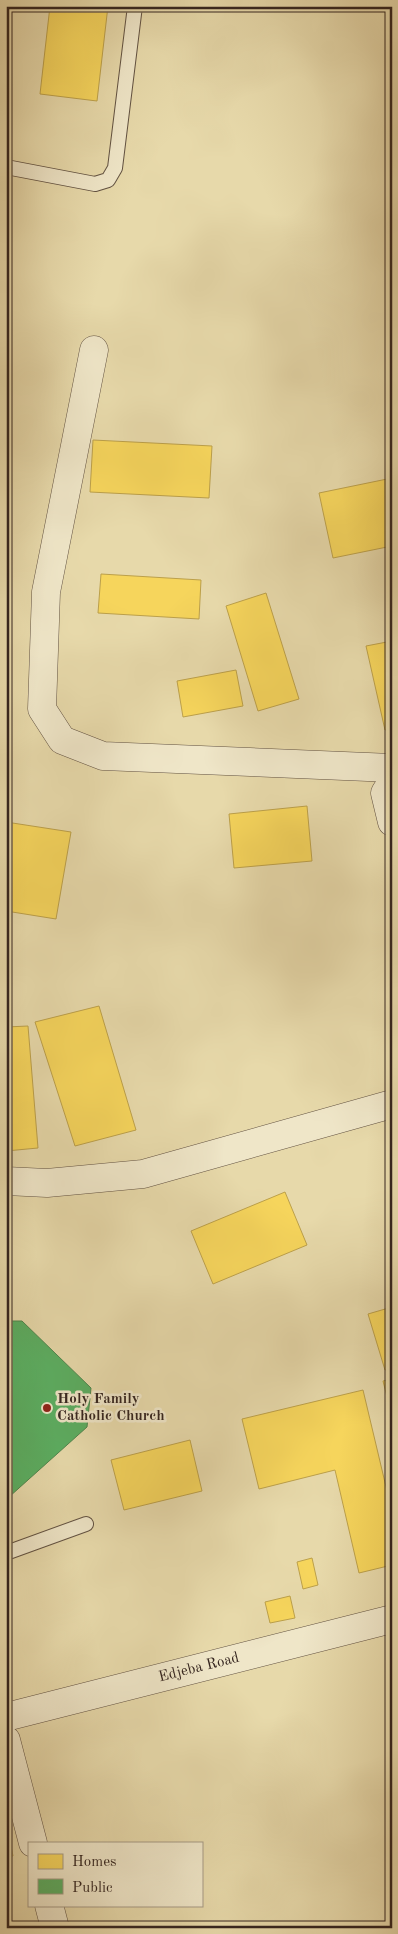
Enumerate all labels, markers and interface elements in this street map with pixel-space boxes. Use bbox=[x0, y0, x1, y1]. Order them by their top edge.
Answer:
place label: Holy Family Catholic Church bbox=[57, 1392, 165, 1424]
marker: Holy Family Catholic Church bbox=[41, 1402, 53, 1414]
street label: Edjeba Road bbox=[157, 1651, 241, 1685]
legend bbox=[28, 1842, 202, 1906]
text: Homes bbox=[72, 1855, 117, 1870]
text: Public bbox=[72, 1881, 113, 1896]

